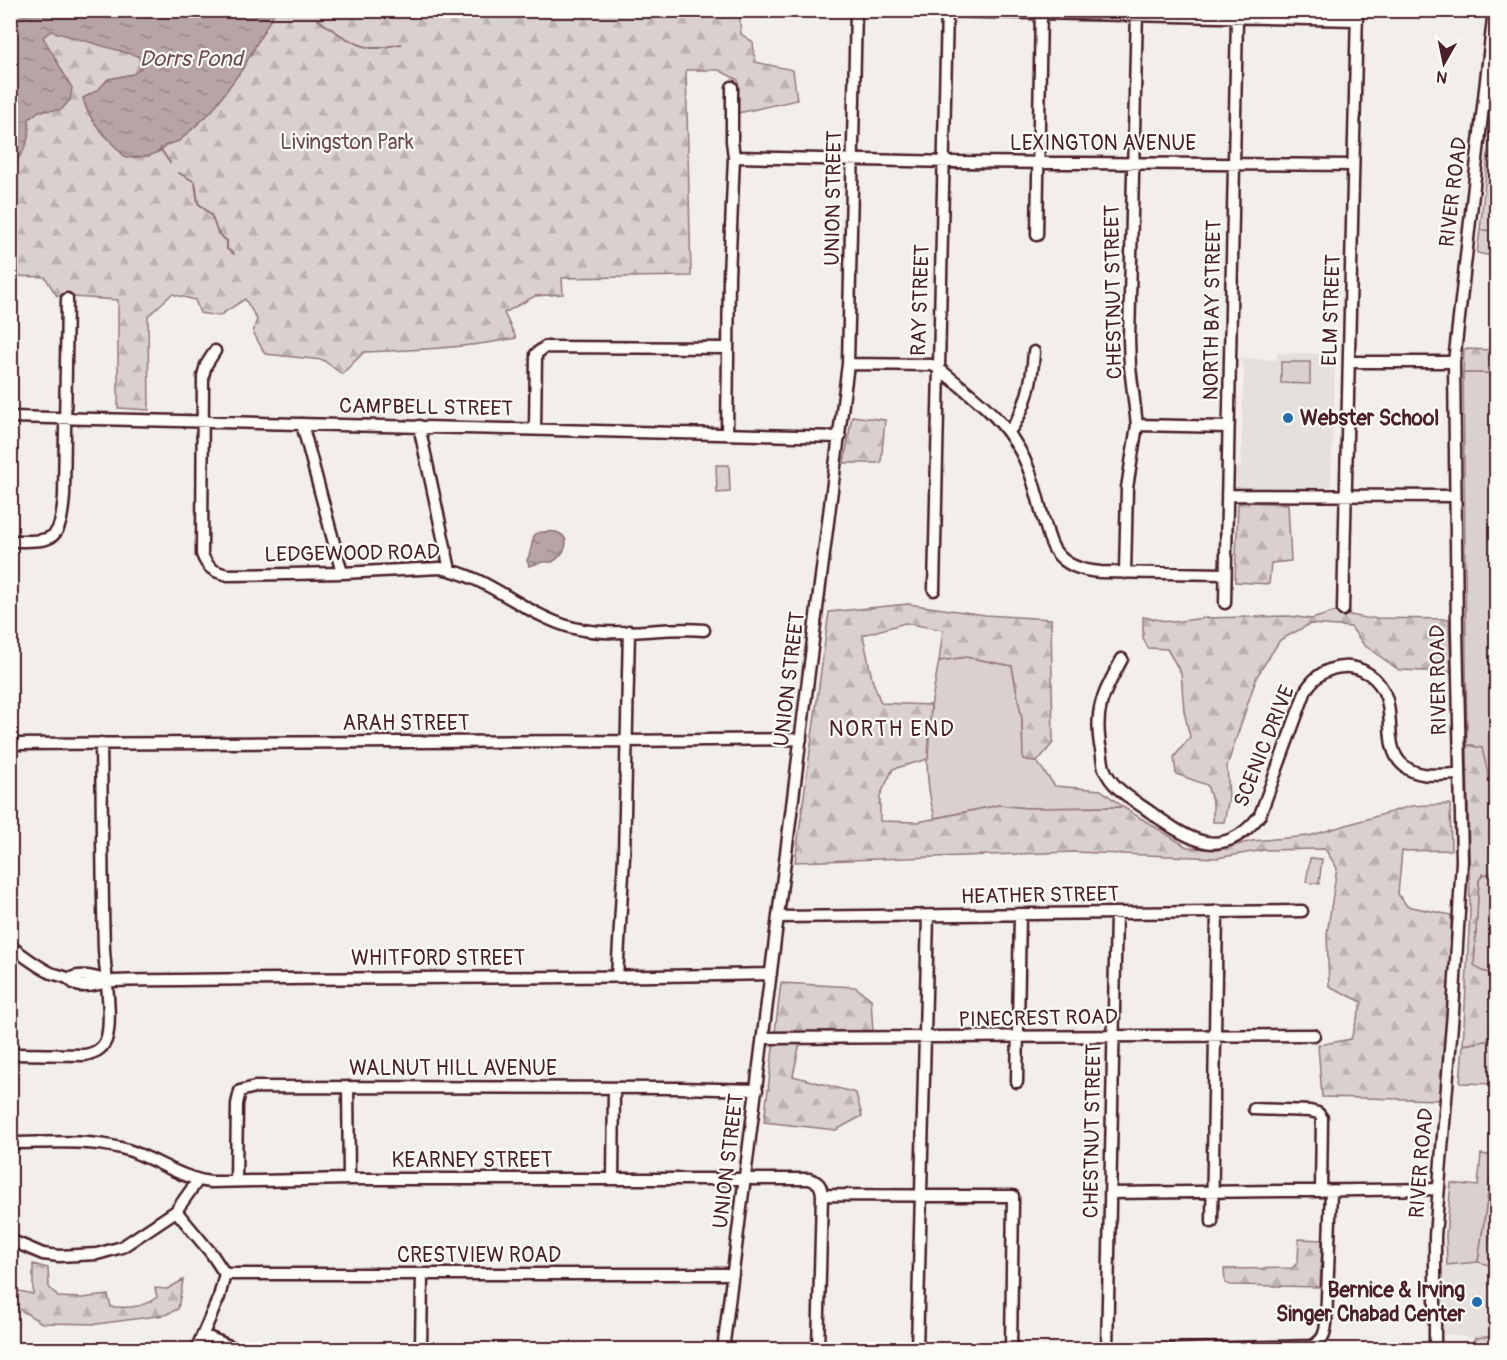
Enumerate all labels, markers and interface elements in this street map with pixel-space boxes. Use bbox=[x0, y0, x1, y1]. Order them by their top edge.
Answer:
north arrow bbox=[1414, 33, 1474, 93]
water label: Dorrs Pond bbox=[140, 45, 246, 73]
text: N bbox=[1435, 66, 1449, 88]
park label: Livingston Park bbox=[280, 129, 414, 156]
street label: UNION STREET bbox=[819, 130, 848, 266]
street label: LEXINGTON AVENUE bbox=[1010, 130, 1196, 157]
street label: RIVER ROAD bbox=[1433, 136, 1474, 249]
street label: CHESTNUT STREET bbox=[1098, 204, 1129, 380]
street label: NORTH BAY STREET bbox=[1197, 219, 1228, 401]
street label: RAY STREET bbox=[905, 243, 936, 357]
street label: ELM STREET bbox=[1316, 253, 1347, 366]
street label: CAMPBELL STREET bbox=[339, 392, 514, 423]
place label: Webster School bbox=[1300, 405, 1439, 432]
marker: Webster School bbox=[1281, 411, 1295, 425]
street label: LEDGEWOOD ROAD bbox=[264, 538, 440, 569]
street label: UNION STREET bbox=[768, 610, 811, 748]
street label: RIVER ROAD bbox=[1424, 624, 1453, 736]
street label: SCENIC DRIVE bbox=[1228, 681, 1301, 811]
street label: ARAH STREET bbox=[343, 710, 470, 737]
district label: NORTH END bbox=[829, 715, 955, 743]
street label: HEATHER STREET bbox=[961, 881, 1120, 910]
street label: WHITFORD STREET bbox=[351, 945, 525, 972]
street label: PINECREST ROAD bbox=[958, 1004, 1118, 1033]
street label: CHESTNUT STREET bbox=[1077, 1043, 1108, 1219]
street label: WALNUT HILL AVENUE bbox=[349, 1055, 557, 1082]
street label: UNION STREET bbox=[707, 1092, 750, 1230]
street label: RIVER ROAD bbox=[1403, 1107, 1440, 1219]
street label: KEARNEY STREET bbox=[392, 1147, 553, 1174]
street label: CRESTVIEW ROAD bbox=[397, 1242, 561, 1269]
place label: Bernice & Irving Singer Chabad Center bbox=[1276, 1277, 1466, 1328]
marker: Bernice & Irving Singer Chabad Center bbox=[1470, 1295, 1484, 1309]

